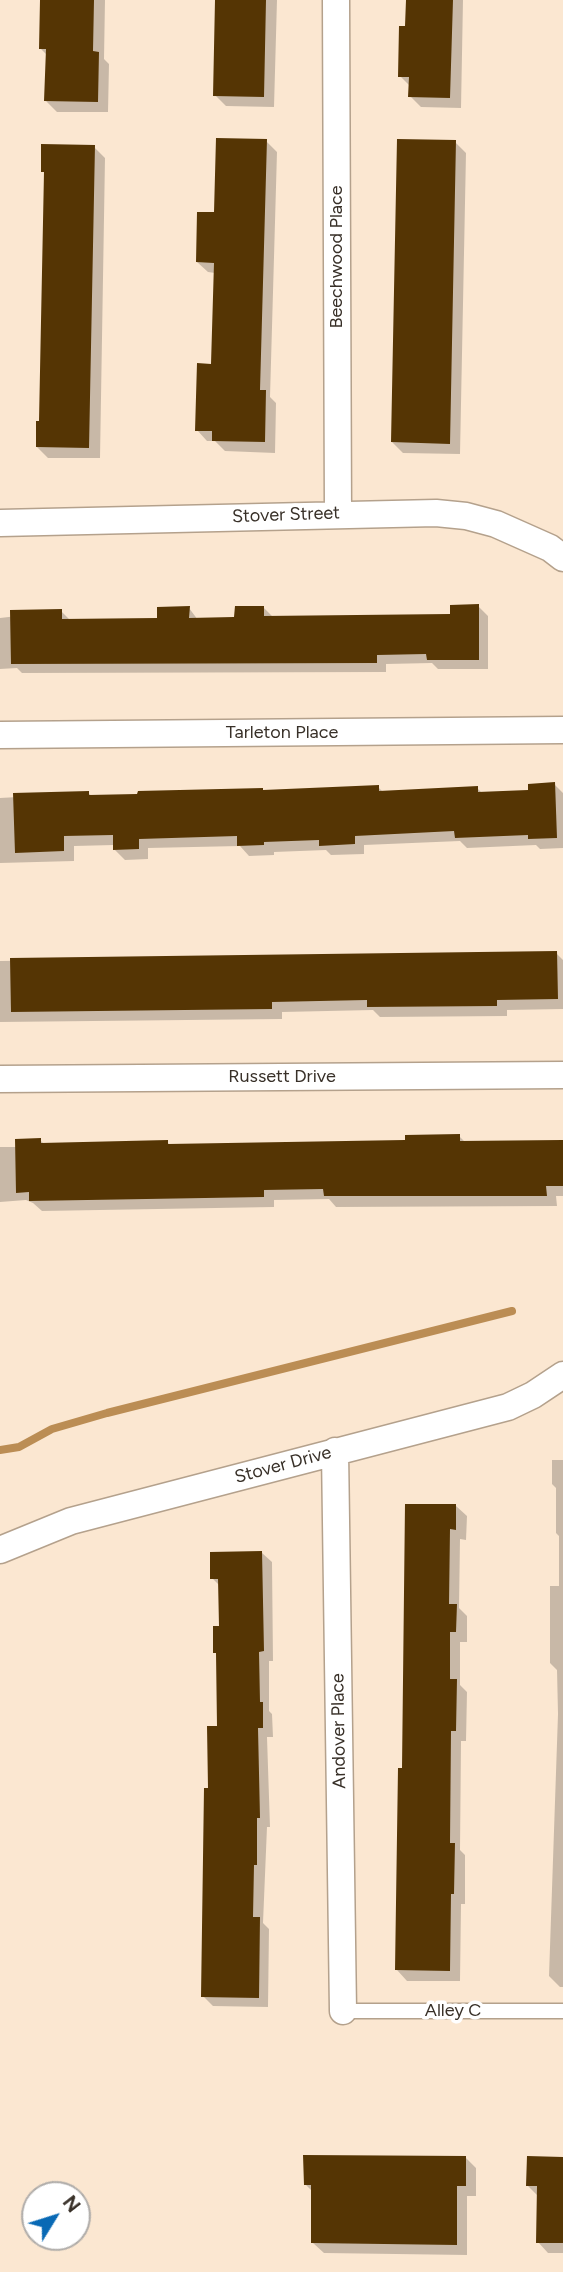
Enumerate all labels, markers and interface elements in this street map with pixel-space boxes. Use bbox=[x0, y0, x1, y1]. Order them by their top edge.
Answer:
street label: Beechwood Place bbox=[326, 185, 348, 329]
street label: Stover Street bbox=[232, 502, 340, 528]
street label: Tarleton Place bbox=[226, 722, 338, 744]
street label: Russett Drive bbox=[228, 1066, 336, 1088]
street label: Stover Drive bbox=[232, 1442, 334, 1488]
street label: Andover Place bbox=[327, 1673, 351, 1789]
street label: Alley C bbox=[425, 2000, 481, 2022]
north arrow bbox=[21, 2181, 91, 2251]
text: N bbox=[58, 2191, 85, 2217]

